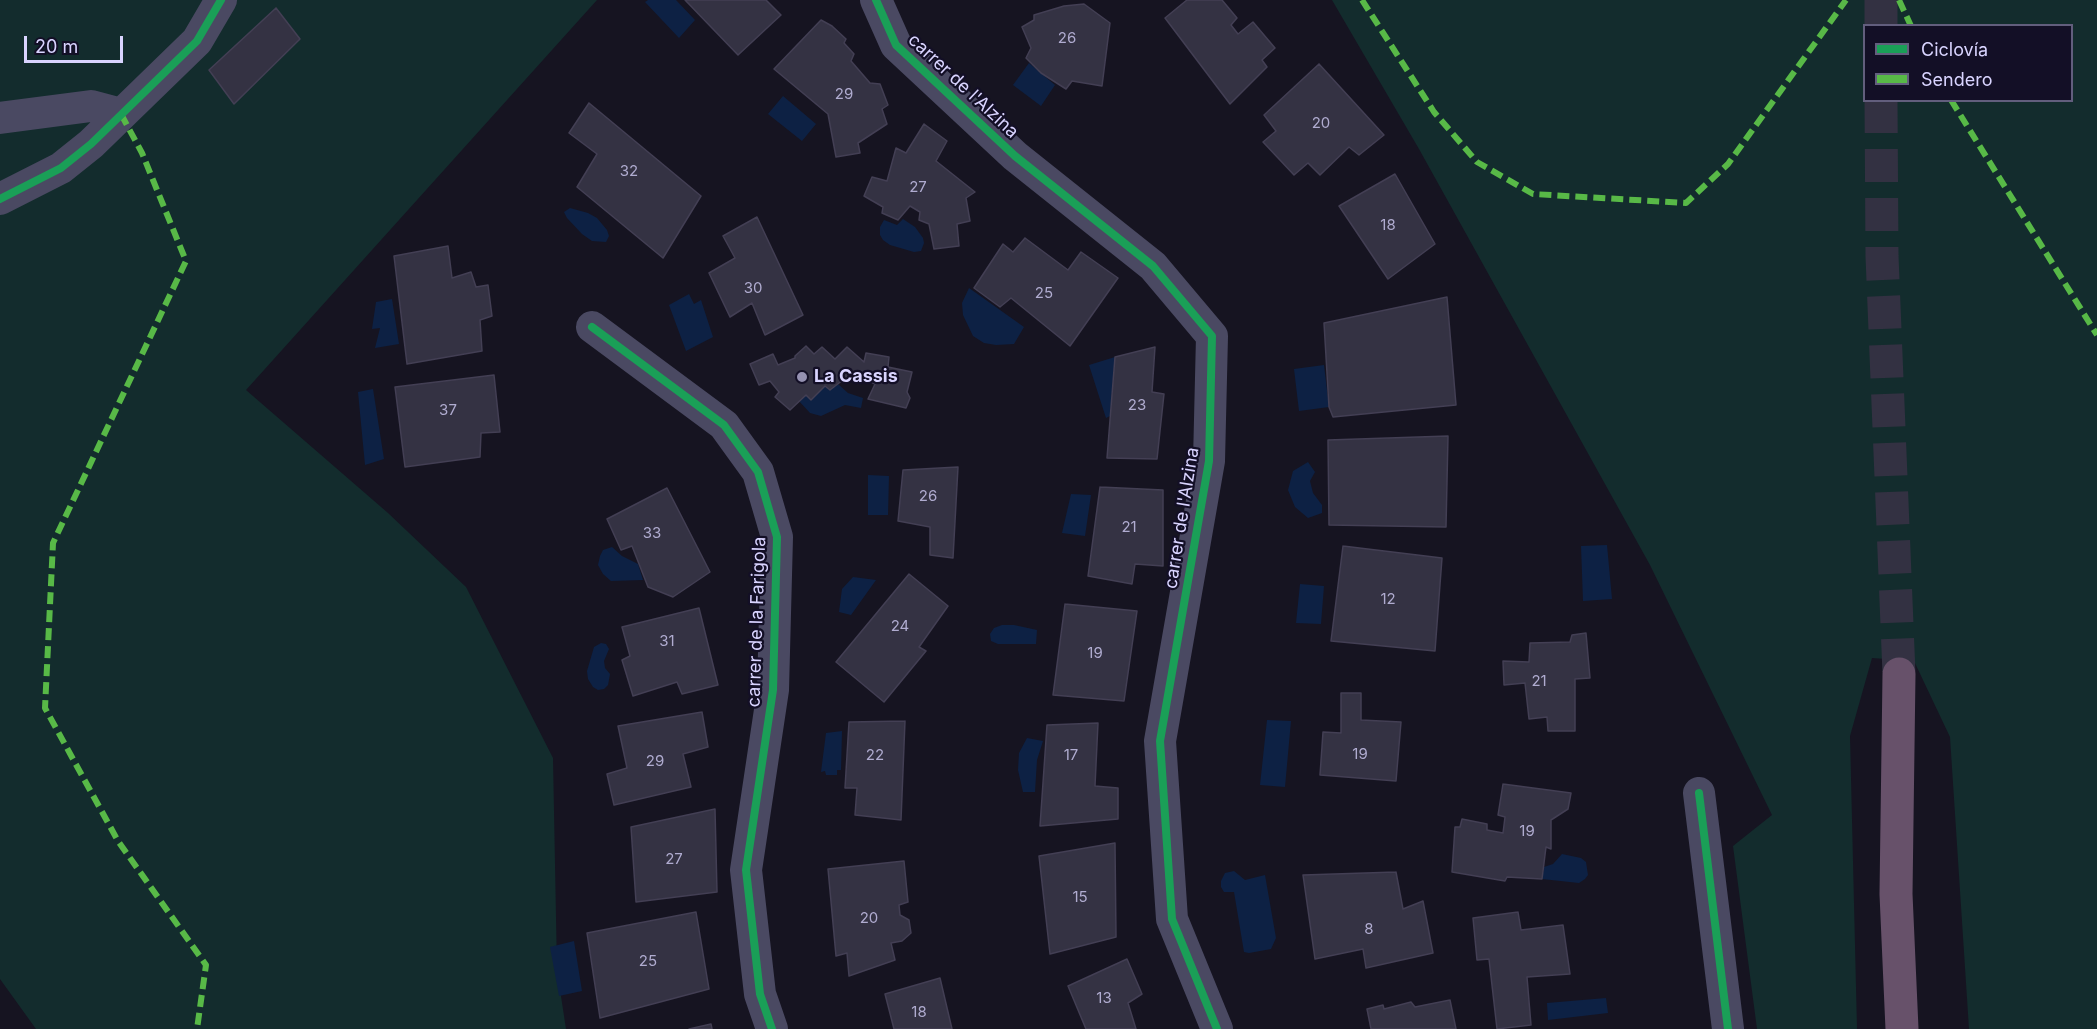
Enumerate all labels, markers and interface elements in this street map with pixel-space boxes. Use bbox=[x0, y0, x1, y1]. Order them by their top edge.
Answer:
scale bar bbox=[27, 24, 126, 62]
legend bbox=[1863, 24, 2073, 102]
street label: carrer de l'Alzina bbox=[903, 29, 1023, 143]
house number: 26 bbox=[1058, 29, 1076, 47]
text: 20 m bbox=[35, 36, 78, 57]
text: Ciclovía bbox=[1921, 39, 1988, 60]
text: Sendero bbox=[1921, 69, 1992, 90]
house number: 29 bbox=[835, 85, 853, 103]
house number: 20 bbox=[1312, 114, 1330, 132]
house number: 32 bbox=[620, 162, 638, 180]
house number: 27 bbox=[909, 178, 927, 196]
house number: 18 bbox=[1380, 216, 1396, 234]
house number: 30 bbox=[744, 279, 762, 297]
house number: 25 bbox=[1035, 284, 1053, 302]
place label: La Cassis bbox=[814, 366, 898, 388]
marker: La Cassis bbox=[795, 370, 809, 384]
house number: 23 bbox=[1128, 396, 1146, 414]
house number: 37 bbox=[439, 401, 457, 419]
street label: carrer de l'Alzina bbox=[1160, 446, 1204, 590]
house number: 26 bbox=[919, 487, 937, 505]
house number: 21 bbox=[1121, 518, 1137, 536]
house number: 33 bbox=[643, 524, 661, 542]
street label: carrer de la Farigola bbox=[743, 536, 771, 708]
house number: 12 bbox=[1380, 590, 1396, 608]
house number: 24 bbox=[891, 617, 909, 635]
house number: 31 bbox=[659, 632, 675, 650]
house number: 19 bbox=[1087, 644, 1103, 662]
house number: 21 bbox=[1531, 672, 1547, 690]
house number: 19 bbox=[1352, 745, 1368, 763]
house number: 22 bbox=[866, 746, 884, 764]
house number: 17 bbox=[1064, 746, 1078, 764]
house number: 29 bbox=[646, 752, 664, 770]
house number: 19 bbox=[1519, 822, 1535, 840]
house number: 27 bbox=[665, 850, 683, 868]
house number: 15 bbox=[1072, 888, 1088, 906]
house number: 20 bbox=[860, 909, 878, 927]
house number: 8 bbox=[1364, 920, 1374, 938]
house number: 25 bbox=[639, 952, 657, 970]
house number: 13 bbox=[1096, 989, 1112, 1007]
house number: 18 bbox=[911, 1003, 927, 1021]

